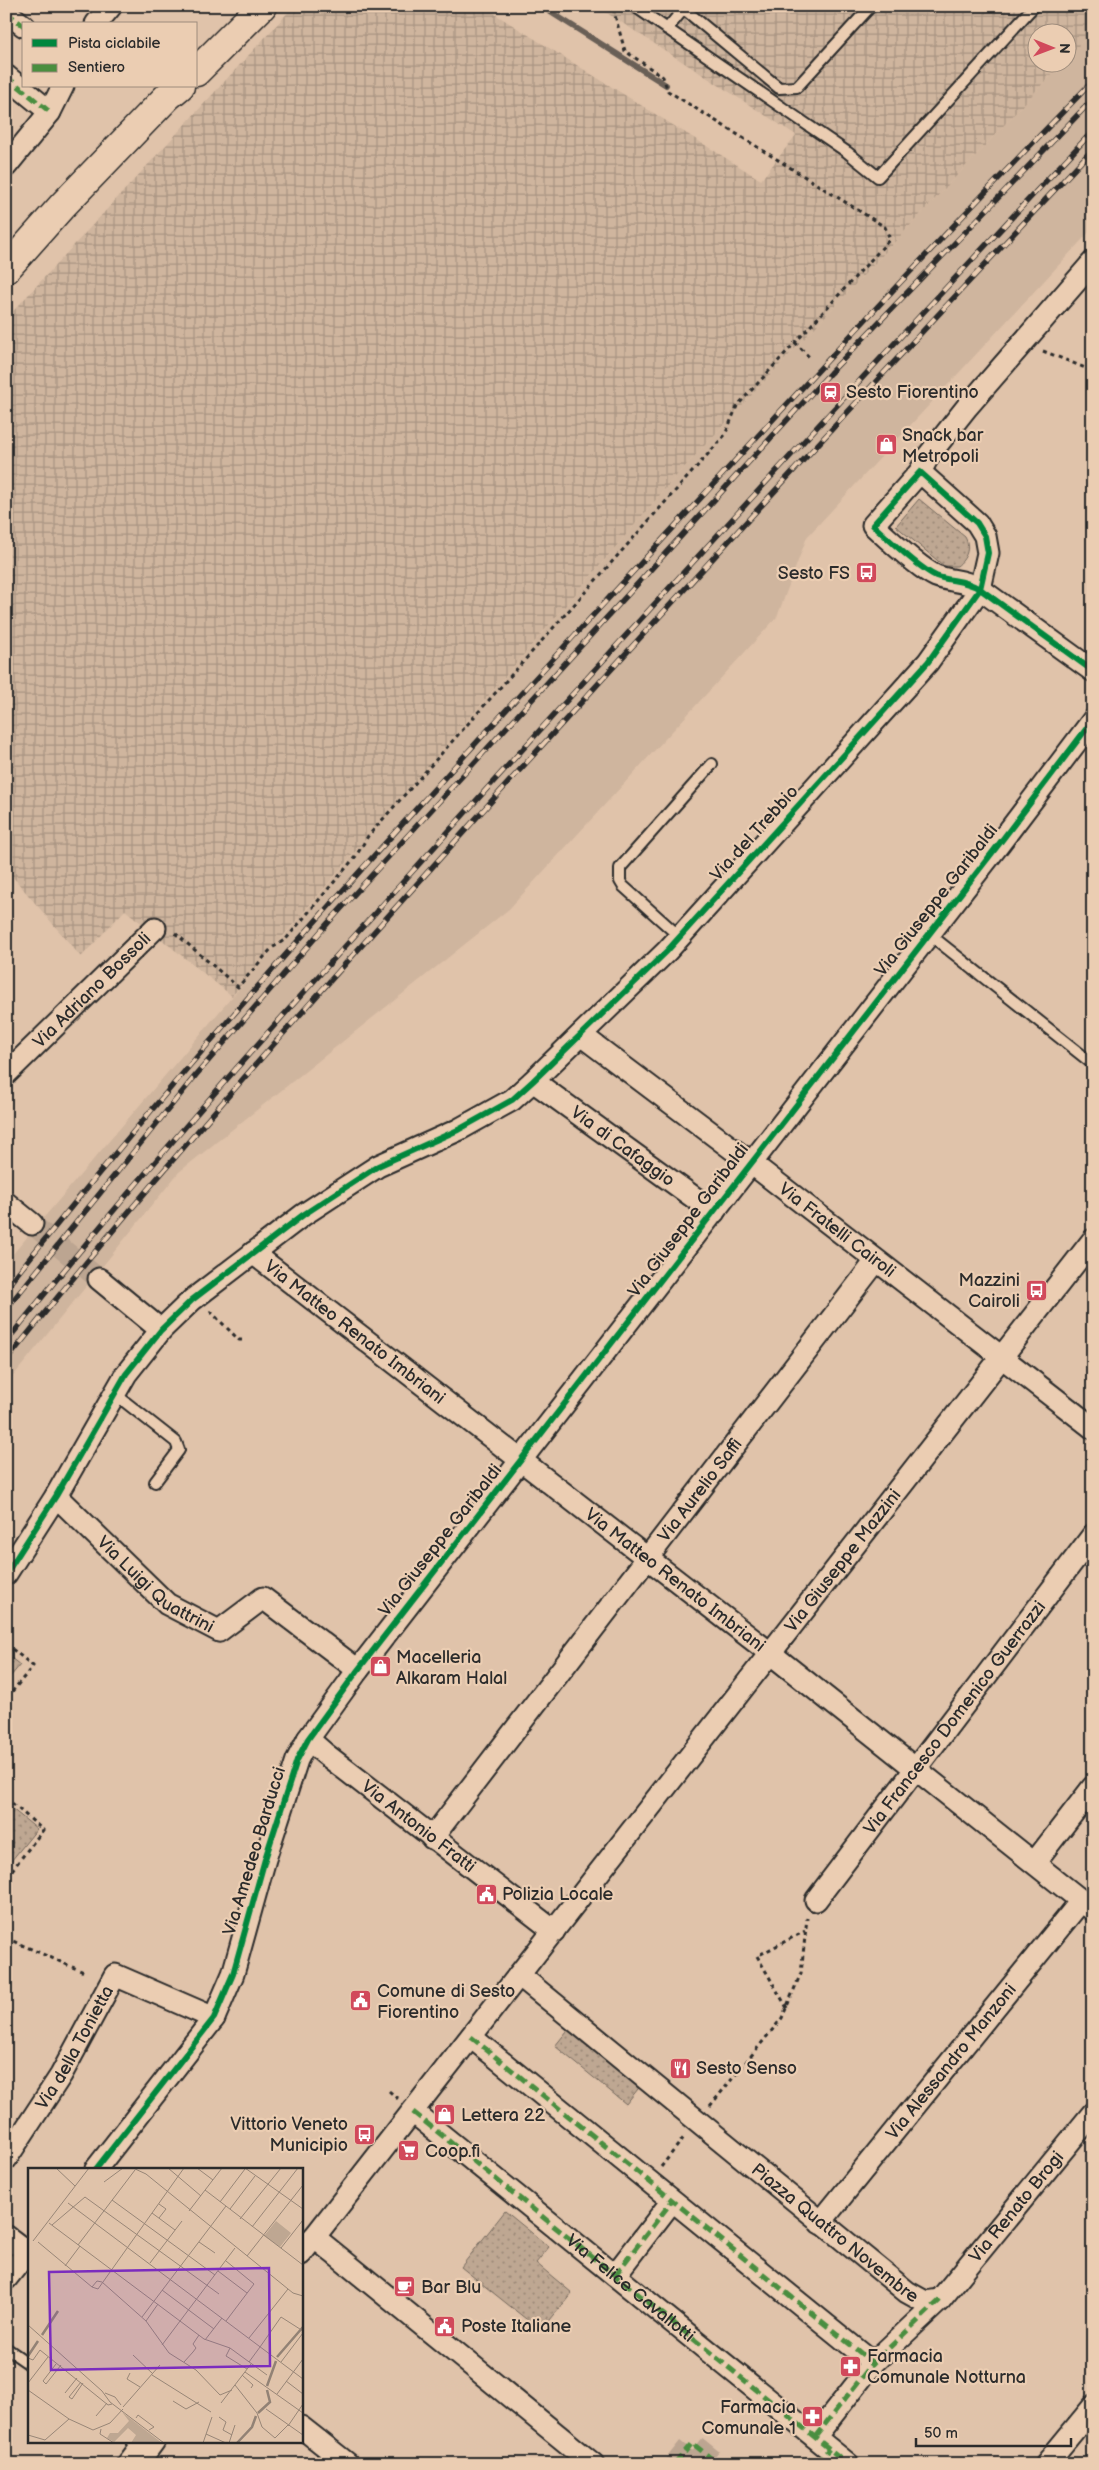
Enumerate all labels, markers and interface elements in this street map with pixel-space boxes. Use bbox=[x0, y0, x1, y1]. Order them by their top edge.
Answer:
legend bbox=[22, 22, 198, 88]
north arrow bbox=[1026, 22, 1076, 72]
text: Pista ciclabile bbox=[68, 34, 160, 53]
text: N bbox=[1056, 43, 1073, 54]
text: Sentiero bbox=[68, 58, 125, 77]
station icon: Sesto Fiorentino bbox=[818, 380, 842, 404]
place label: Sesto Fiorentino bbox=[846, 382, 979, 403]
place label: Snack bar Metropoli bbox=[902, 425, 984, 467]
shop icon: Snack bar Metropoli bbox=[874, 433, 898, 457]
bus stop icon: Sesto FS bbox=[854, 561, 878, 585]
place label: Sesto FS bbox=[778, 563, 850, 584]
street label: Via del Trebbio bbox=[706, 781, 803, 885]
street label: Via Giuseppe Garibaldi bbox=[870, 820, 1002, 981]
street label: Via Adriano Bossoli bbox=[29, 928, 155, 1053]
street label: Via di Cafaggio bbox=[567, 1102, 679, 1191]
street label: Via Giuseppe Garibaldi bbox=[624, 1139, 753, 1301]
street label: Via Fratelli Cairoli bbox=[774, 1178, 900, 1282]
street label: Via Matteo Renato Imbriani bbox=[260, 1256, 449, 1409]
place label: Mazzini Cairoli bbox=[958, 1270, 1020, 1312]
bus stop icon: Mazzini Cairoli bbox=[1024, 1278, 1048, 1302]
street label: Via Aurelio Saffi bbox=[654, 1434, 747, 1546]
street label: Via Giuseppe Garibaldi bbox=[374, 1460, 506, 1621]
street label: Via Giuseppe Mazzini bbox=[781, 1485, 905, 1637]
street label: Via Matteo Renato Imbriani bbox=[581, 1504, 769, 1657]
street label: Via Luigi Quattrini bbox=[92, 1532, 217, 1638]
street label: Via Francesco Domenico Guerrazzi bbox=[859, 1597, 1050, 1839]
place label: Macelleria Alkaram Halal bbox=[396, 1647, 507, 1689]
shop icon: Macelleria Alkaram Halal bbox=[368, 1655, 392, 1679]
street label: Via Amedeo Barducci bbox=[219, 1764, 290, 1938]
street label: Via Antonio Fratti bbox=[357, 1776, 480, 1877]
public building icon: Polizia Locale bbox=[474, 1882, 498, 1906]
place label: Polizia Locale bbox=[502, 1884, 614, 1905]
street label: Via Alessandro Manzoni bbox=[882, 1979, 1021, 2144]
place label: Comune di Sesto Fiorentino bbox=[377, 1981, 515, 2023]
street label: Via della Tonietta bbox=[31, 1982, 118, 2114]
public building icon: Comune di Sesto Fiorentino bbox=[349, 1989, 373, 2013]
restaurant icon: Sesto Senso bbox=[668, 2056, 692, 2080]
place label: Sesto Senso bbox=[696, 2058, 797, 2079]
shop icon: Lettera 22 bbox=[433, 2103, 457, 2127]
place label: Lettera 22 bbox=[461, 2105, 545, 2126]
place label: Vittorio Veneto Municipio bbox=[230, 2114, 348, 2156]
bus stop icon: Vittorio Veneto Municipio bbox=[352, 2122, 376, 2146]
supermarket icon: Coop.fi bbox=[397, 2139, 421, 2163]
place label: Coop.fi bbox=[425, 2141, 480, 2162]
street label: Via Renato Brogi bbox=[965, 2147, 1068, 2267]
street label: Piazza Quattro Novembre bbox=[747, 2159, 922, 2307]
inset map bbox=[28, 2168, 302, 2442]
street label: Via Felice Cavallotti bbox=[562, 2230, 699, 2347]
cafe icon: Bar Blu bbox=[393, 2275, 417, 2299]
place label: Bar Blu bbox=[421, 2277, 481, 2298]
public building icon: Poste Italiane bbox=[433, 2314, 457, 2338]
place label: Poste Italiane bbox=[461, 2316, 572, 2337]
place label: Farmacia Comunale Notturna bbox=[867, 2346, 1026, 2388]
pharmacy icon: Farmacia Comunale Notturna bbox=[839, 2354, 863, 2378]
place label: Farmacia Comunale 1 bbox=[701, 2397, 796, 2439]
pharmacy icon: Farmacia Comunale 1 bbox=[800, 2405, 824, 2429]
scale bar bbox=[916, 2415, 1072, 2447]
text: 50 m bbox=[924, 2424, 958, 2443]

